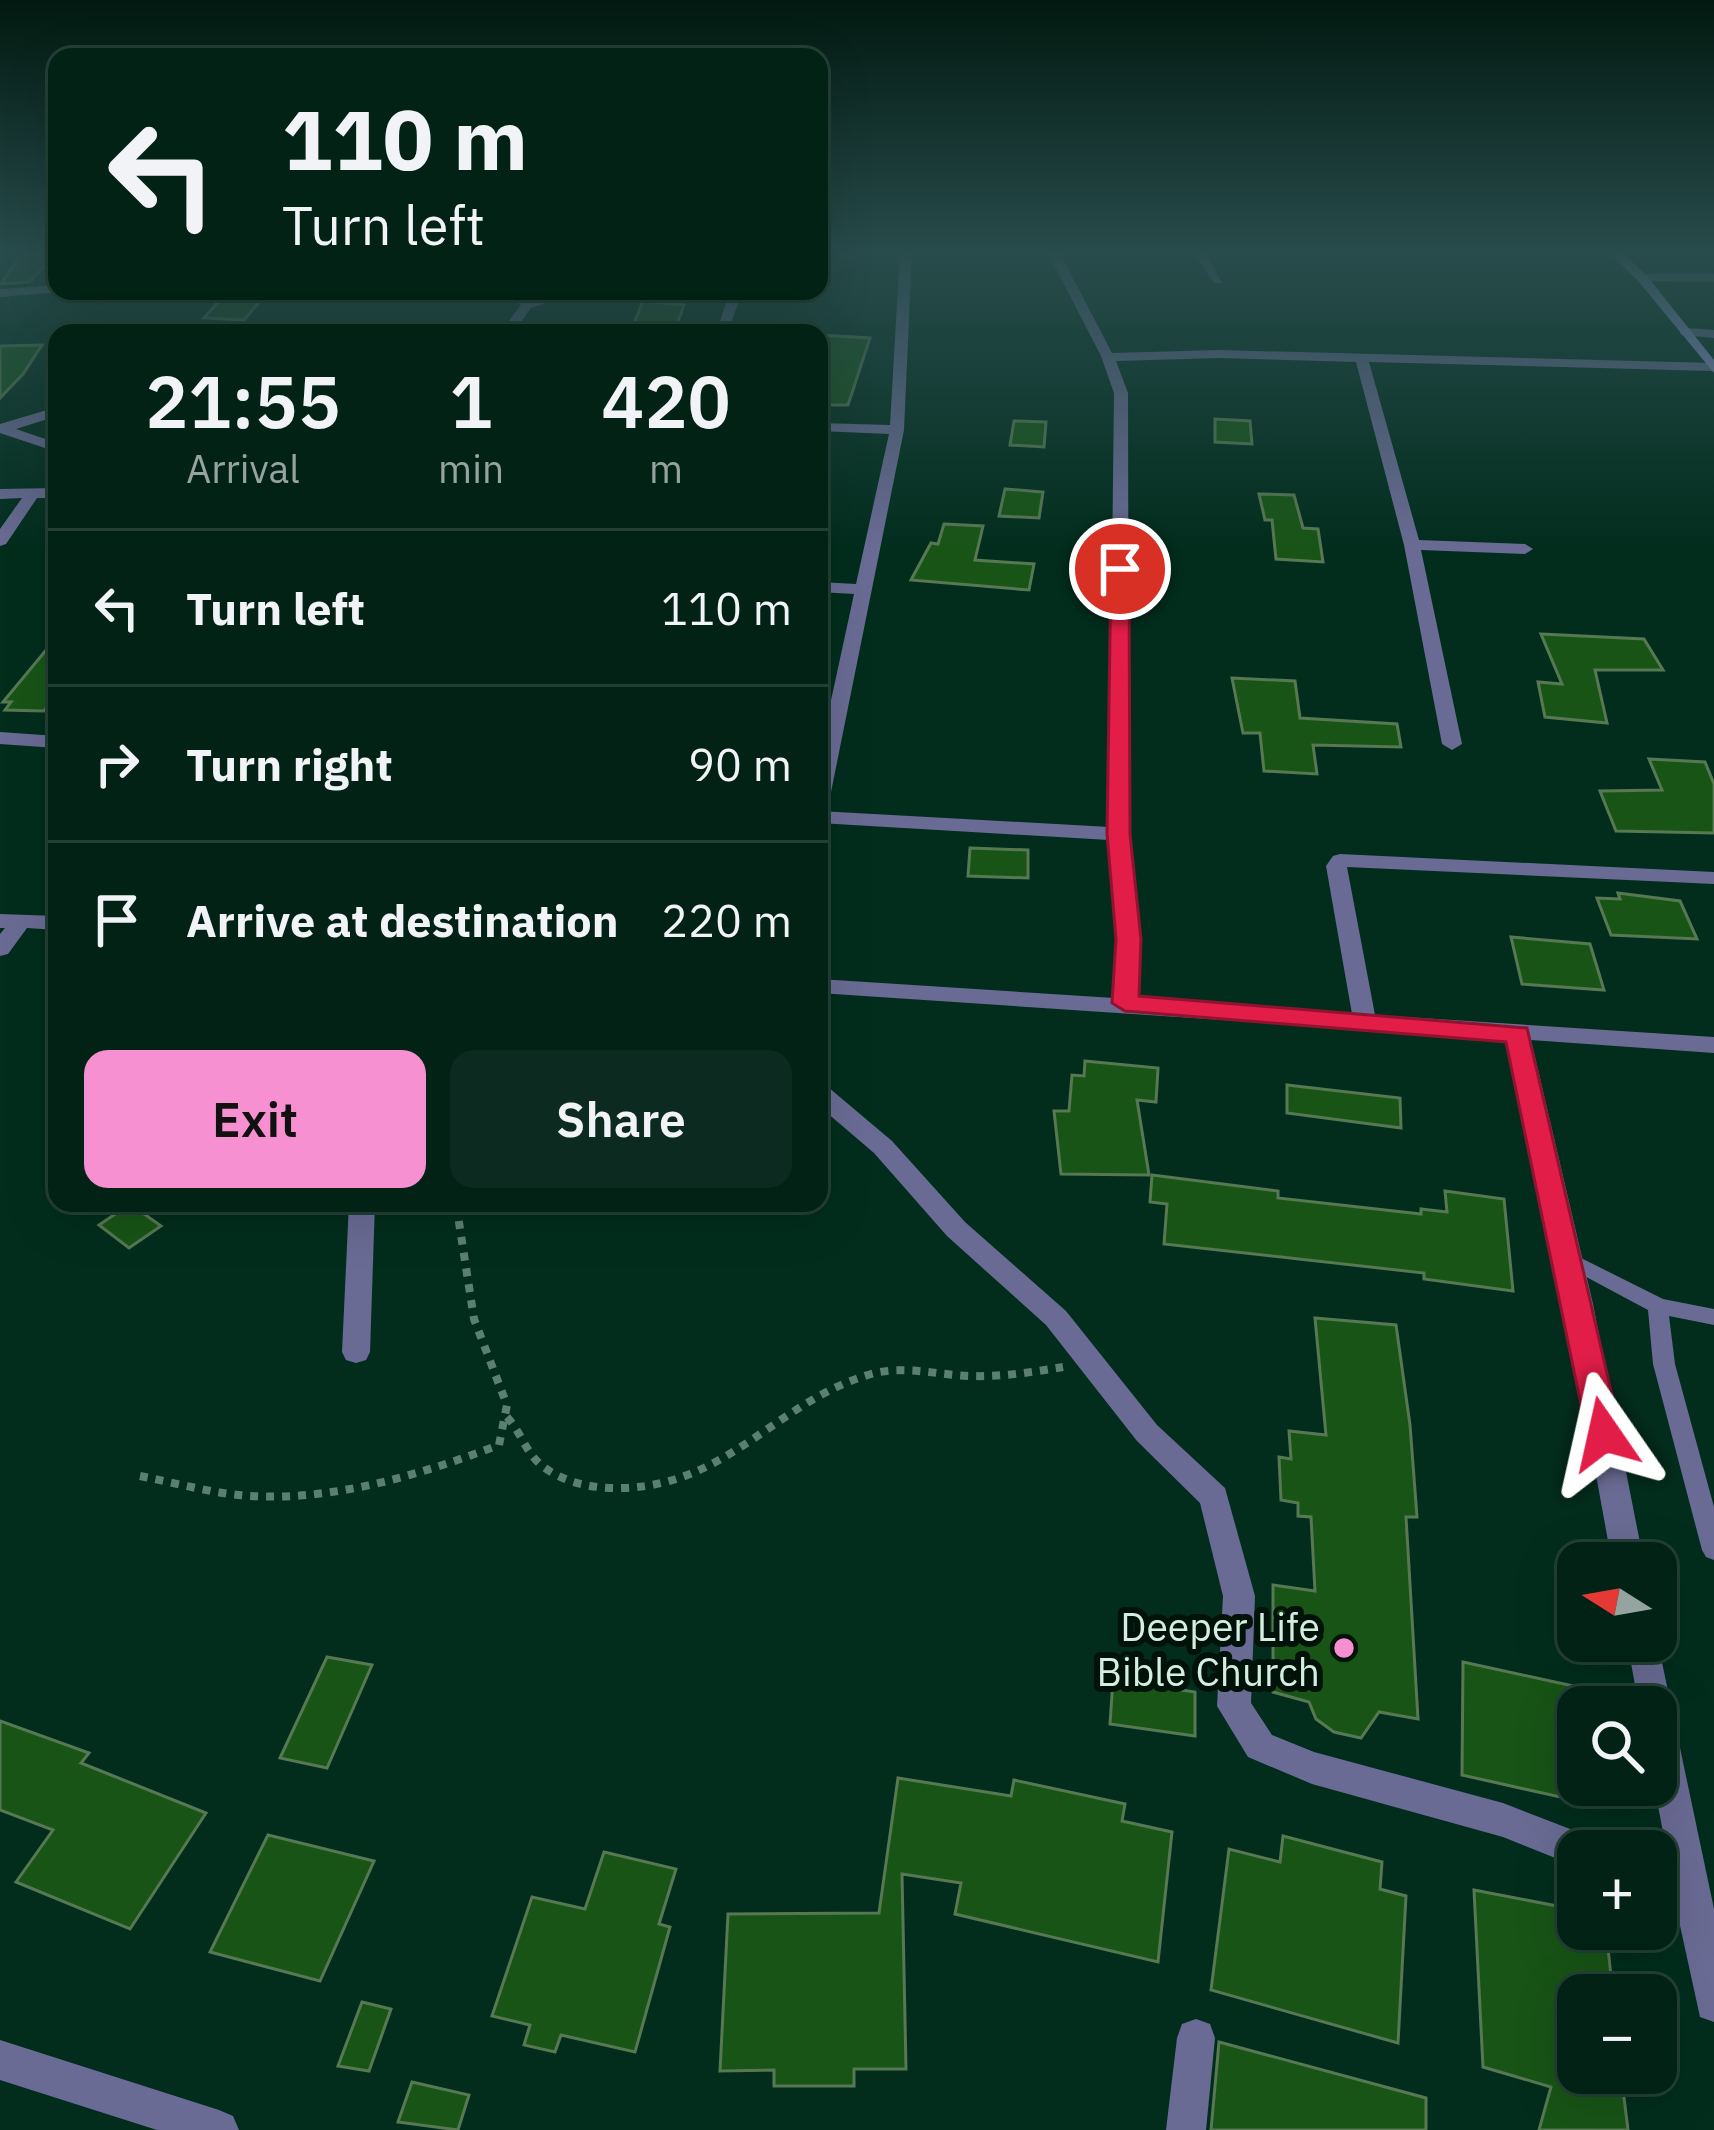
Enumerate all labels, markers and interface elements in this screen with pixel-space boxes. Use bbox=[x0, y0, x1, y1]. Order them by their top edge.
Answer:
text: 110 m bbox=[282, 84, 528, 193]
icon: left bbox=[84, 96, 240, 252]
text: Turn left bbox=[282, 190, 485, 260]
text: 21:55 bbox=[145, 354, 341, 448]
text: 1 bbox=[449, 354, 493, 448]
text: 420 bbox=[601, 354, 731, 448]
text: Arrival bbox=[186, 443, 300, 494]
text: min bbox=[438, 443, 504, 494]
text: m bbox=[649, 443, 683, 494]
pin bbox=[1069, 518, 1171, 620]
icon: arrive bbox=[1087, 536, 1153, 602]
icon: left bbox=[84, 575, 150, 641]
text: Turn left bbox=[186, 579, 365, 637]
text: 110 m bbox=[661, 579, 792, 637]
icon: right bbox=[84, 731, 150, 797]
text: Turn right bbox=[186, 735, 393, 793]
text: 90 m bbox=[688, 735, 792, 793]
icon: arrive bbox=[84, 887, 150, 953]
text: Arrive at destination bbox=[186, 891, 619, 949]
text: 220 m bbox=[661, 891, 792, 949]
button: Exit bbox=[84, 1050, 426, 1188]
button: Share bbox=[450, 1050, 792, 1188]
position arrow bbox=[1541, 1371, 1667, 1497]
north arrow bbox=[1557, 1542, 1677, 1662]
map controls bbox=[1557, 1542, 1677, 2094]
place label: Deeper Life Bible Church bbox=[1097, 1601, 1320, 1697]
marker: Deeper Life Bible Church bbox=[1331, 1635, 1357, 1661]
button: search bbox=[1557, 1686, 1677, 1806]
button: + bbox=[1557, 1830, 1677, 1950]
button: − bbox=[1557, 1974, 1677, 2094]

